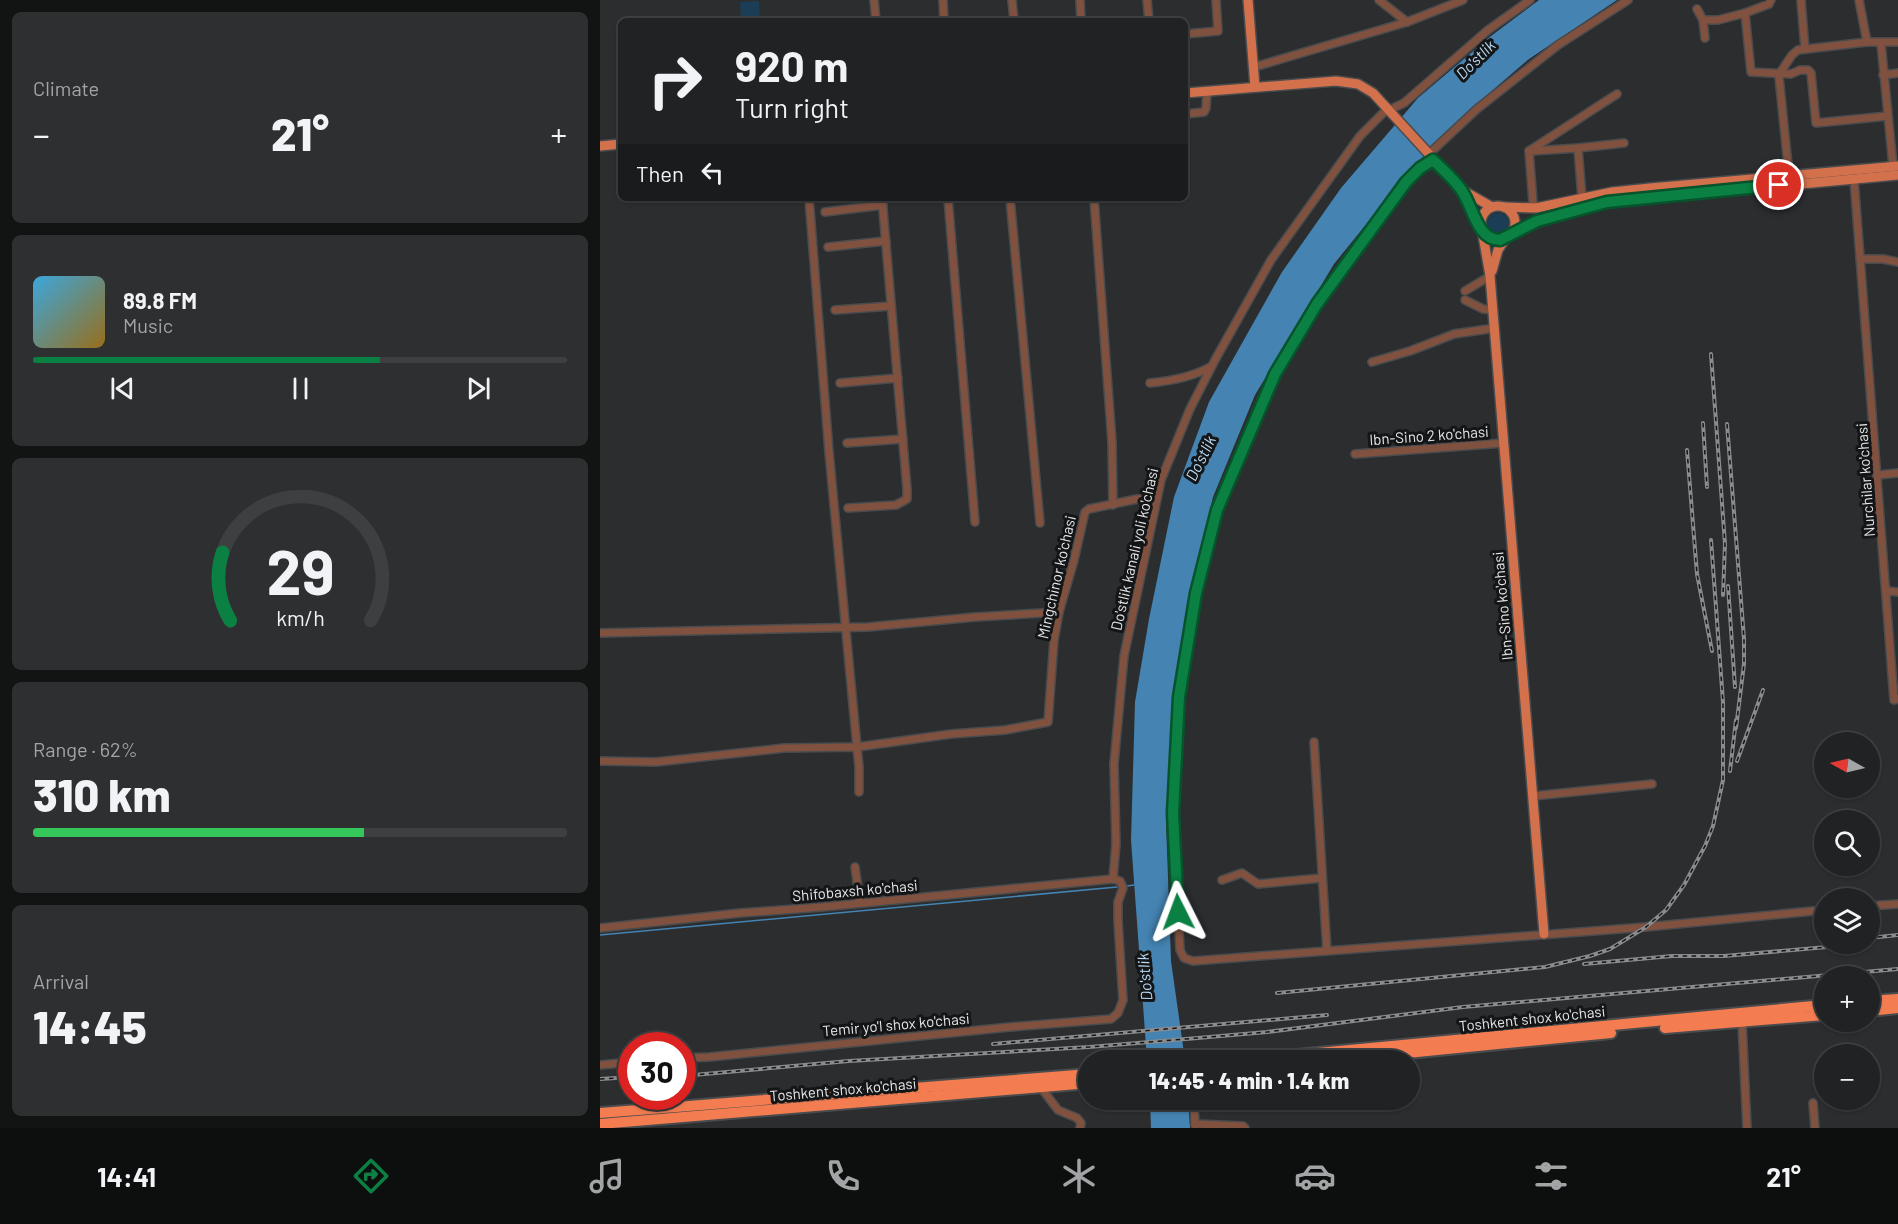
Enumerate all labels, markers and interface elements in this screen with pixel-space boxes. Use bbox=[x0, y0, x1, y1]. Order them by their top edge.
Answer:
water label: Do'stlik bbox=[1451, 35, 1499, 83]
text: 920 m bbox=[735, 40, 848, 90]
icon: right bbox=[636, 42, 714, 120]
text: Climate bbox=[33, 76, 99, 100]
text: Turn right bbox=[735, 91, 849, 123]
text: 21° bbox=[271, 106, 329, 160]
text: − bbox=[33, 114, 50, 154]
text: + bbox=[550, 114, 567, 154]
icon: left bbox=[696, 156, 729, 189]
pin bbox=[1753, 159, 1804, 210]
text: Then bbox=[636, 160, 684, 186]
icon: arrive bbox=[1762, 168, 1795, 201]
text: 89.8 FM bbox=[123, 287, 197, 313]
text: Music bbox=[123, 313, 173, 337]
icon: previous bbox=[106, 372, 139, 405]
icon: pause bbox=[284, 372, 317, 405]
icon: next bbox=[462, 372, 495, 405]
street label: Ibn-Sino 2 ko'chasi bbox=[1369, 422, 1489, 448]
street label: Nurchilar ko'chasi bbox=[1852, 423, 1878, 537]
water label: Do'stlik bbox=[1181, 432, 1219, 484]
street label: Do'stlik kanali yoli ko'chasi bbox=[1106, 466, 1162, 632]
street label: Mingchinor ko'chasi bbox=[1033, 514, 1079, 640]
text: 29 bbox=[266, 533, 334, 607]
street label: Ibn-Sino ko'chasi bbox=[1488, 551, 1516, 661]
text: km/h bbox=[276, 605, 324, 630]
north arrow bbox=[1814, 732, 1880, 798]
map controls bbox=[1814, 732, 1880, 1110]
text: Range · 62% bbox=[33, 737, 138, 761]
text: 310 km bbox=[33, 767, 171, 821]
button: search bbox=[1814, 810, 1880, 876]
street label: Shifobaxsh ko'chasi bbox=[792, 876, 918, 904]
position arrow bbox=[1146, 880, 1210, 944]
button: layers bbox=[1814, 888, 1880, 954]
water label: Do'stlik bbox=[1132, 952, 1156, 1002]
button: + bbox=[1814, 966, 1880, 1032]
text: Arrival bbox=[33, 969, 89, 993]
text: 14:45 bbox=[33, 999, 147, 1053]
street label: Toshkent shox ko'chasi bbox=[1458, 1001, 1606, 1035]
street label: Temir yo'l shox ko'chasi bbox=[822, 1009, 970, 1039]
speed limit sign: 30 bbox=[618, 1032, 696, 1110]
button: − bbox=[1814, 1044, 1880, 1110]
text: 14:45 · 4 min · 1.4 km bbox=[1149, 1067, 1349, 1093]
street label: Toshkent shox ko'chasi bbox=[769, 1074, 917, 1104]
icon: directions bbox=[350, 1155, 392, 1197]
icon: music bbox=[586, 1155, 628, 1197]
icon: phone bbox=[822, 1155, 864, 1197]
icon: climate bbox=[1058, 1155, 1100, 1197]
icon: car bbox=[1294, 1155, 1336, 1197]
icon: filters bbox=[1530, 1155, 1572, 1197]
text: 14:41 bbox=[97, 1160, 156, 1192]
text: 21° bbox=[1766, 1160, 1801, 1192]

